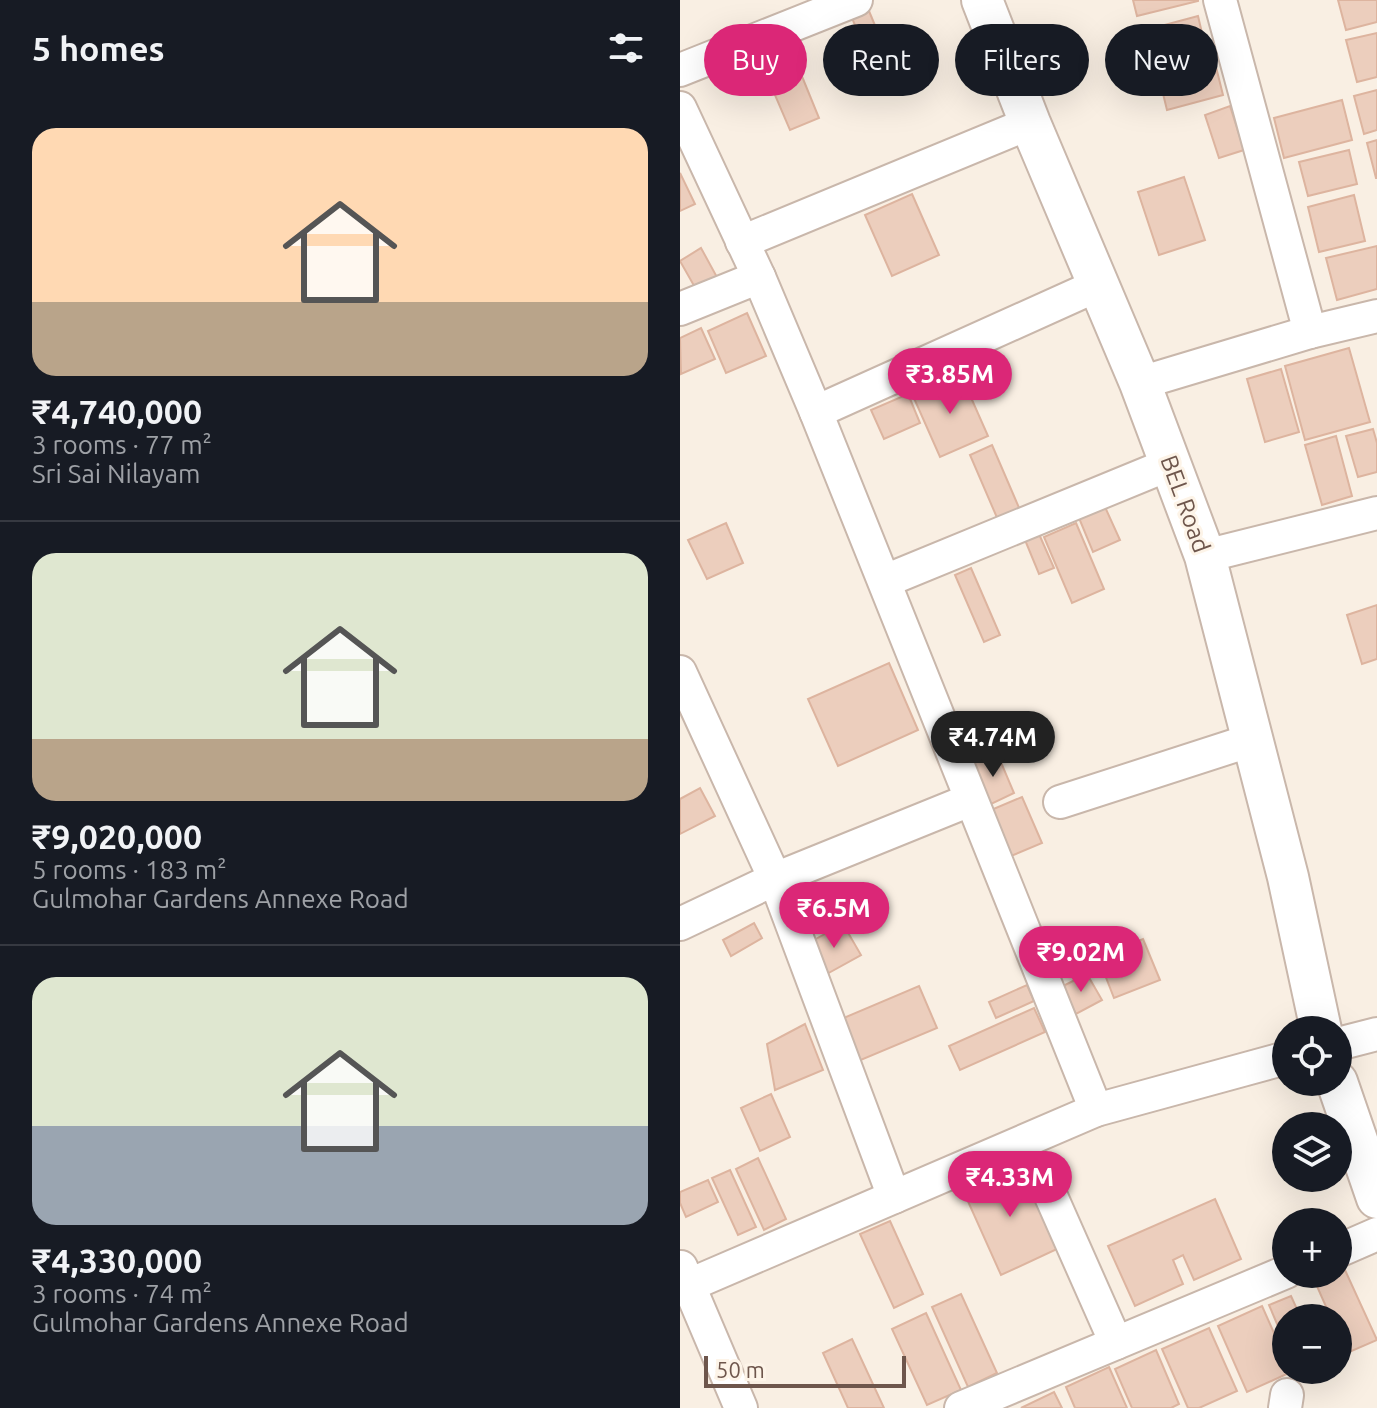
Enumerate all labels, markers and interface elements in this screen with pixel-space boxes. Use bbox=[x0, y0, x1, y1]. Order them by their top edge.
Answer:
chip: Buy bbox=[704, 24, 807, 96]
chip: Rent bbox=[823, 24, 939, 96]
chip: Filters bbox=[955, 24, 1089, 96]
chip: New bbox=[1105, 24, 1218, 96]
icon: filters bbox=[604, 26, 648, 70]
text: 5 homes bbox=[32, 29, 165, 67]
icon: home bbox=[268, 180, 412, 324]
pin: ₹3.85M bbox=[885, 348, 1015, 416]
text: ₹3.85M bbox=[906, 359, 994, 388]
text: ₹4,740,000 bbox=[32, 392, 202, 430]
text: 3 rooms · 77 m² bbox=[32, 430, 212, 459]
street label: BEL Road bbox=[1155, 451, 1216, 556]
text: Sri Sai Nilayam bbox=[32, 459, 200, 488]
icon: home bbox=[268, 605, 412, 749]
pin: ₹4.74M bbox=[928, 711, 1058, 779]
text: ₹4.74M bbox=[949, 722, 1037, 751]
text: ₹9,020,000 bbox=[32, 817, 202, 855]
text: 5 rooms · 183 m² bbox=[32, 855, 227, 884]
pin: ₹6.5M bbox=[778, 882, 890, 950]
text: Gulmohar Gardens Annexe Road bbox=[32, 884, 409, 913]
text: ₹6.5M bbox=[797, 893, 871, 922]
pin: ₹9.02M bbox=[1016, 926, 1146, 994]
text: ₹9.02M bbox=[1037, 937, 1125, 966]
map controls bbox=[1272, 1016, 1352, 1384]
button: locate bbox=[1272, 1016, 1352, 1096]
icon: home bbox=[268, 1029, 412, 1173]
button: layers bbox=[1272, 1112, 1352, 1192]
pin: ₹4.33M bbox=[945, 1151, 1075, 1219]
text: ₹4.33M bbox=[966, 1162, 1054, 1191]
button: + bbox=[1272, 1208, 1352, 1288]
text: ₹4,330,000 bbox=[32, 1241, 202, 1279]
text: 3 rooms · 74 m² bbox=[32, 1279, 212, 1308]
button: − bbox=[1272, 1304, 1352, 1384]
text: Gulmohar Gardens Annexe Road bbox=[32, 1308, 409, 1337]
scale bar bbox=[704, 1352, 906, 1388]
text: 50 m bbox=[716, 1357, 765, 1382]

